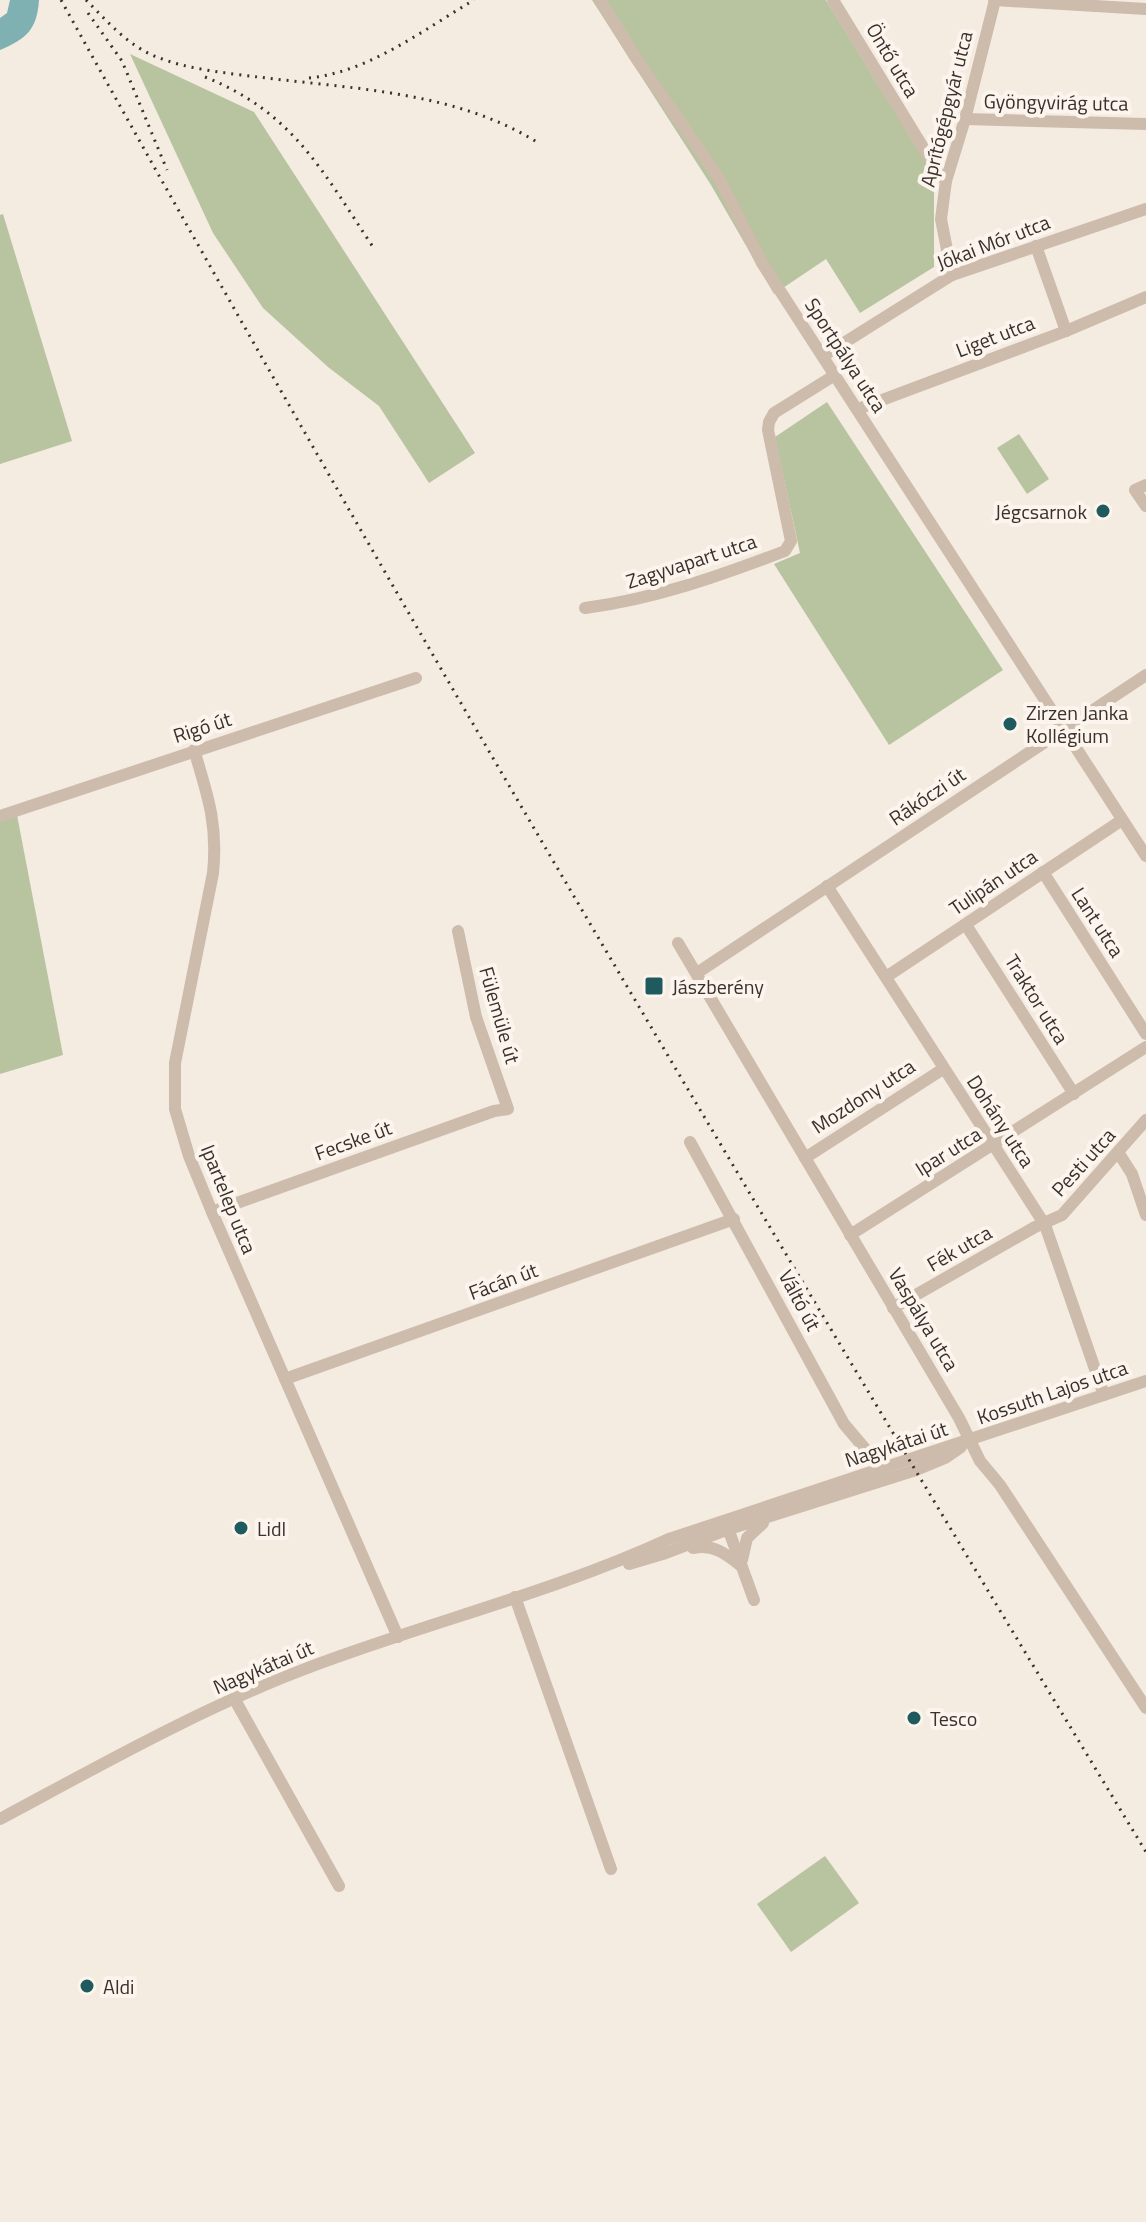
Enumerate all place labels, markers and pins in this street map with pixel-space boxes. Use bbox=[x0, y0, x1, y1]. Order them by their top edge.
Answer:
place label: Jégcsarnok bbox=[995, 496, 1087, 527]
marker: Jégcsarnok bbox=[1094, 502, 1112, 520]
place label: Zirzen Janka Kollégium bbox=[1026, 697, 1128, 751]
marker: Zirzen Janka Kollégium bbox=[1001, 715, 1019, 733]
place label: Jászberény bbox=[672, 971, 764, 1002]
marker: Jászberény bbox=[643, 975, 665, 997]
place label: Lidl bbox=[257, 1513, 286, 1544]
marker: Lidl bbox=[232, 1519, 250, 1537]
place label: Tesco bbox=[930, 1703, 977, 1734]
marker: Tesco bbox=[905, 1709, 923, 1727]
place label: Aldi bbox=[103, 1971, 135, 2002]
marker: Aldi bbox=[78, 1977, 96, 1995]

